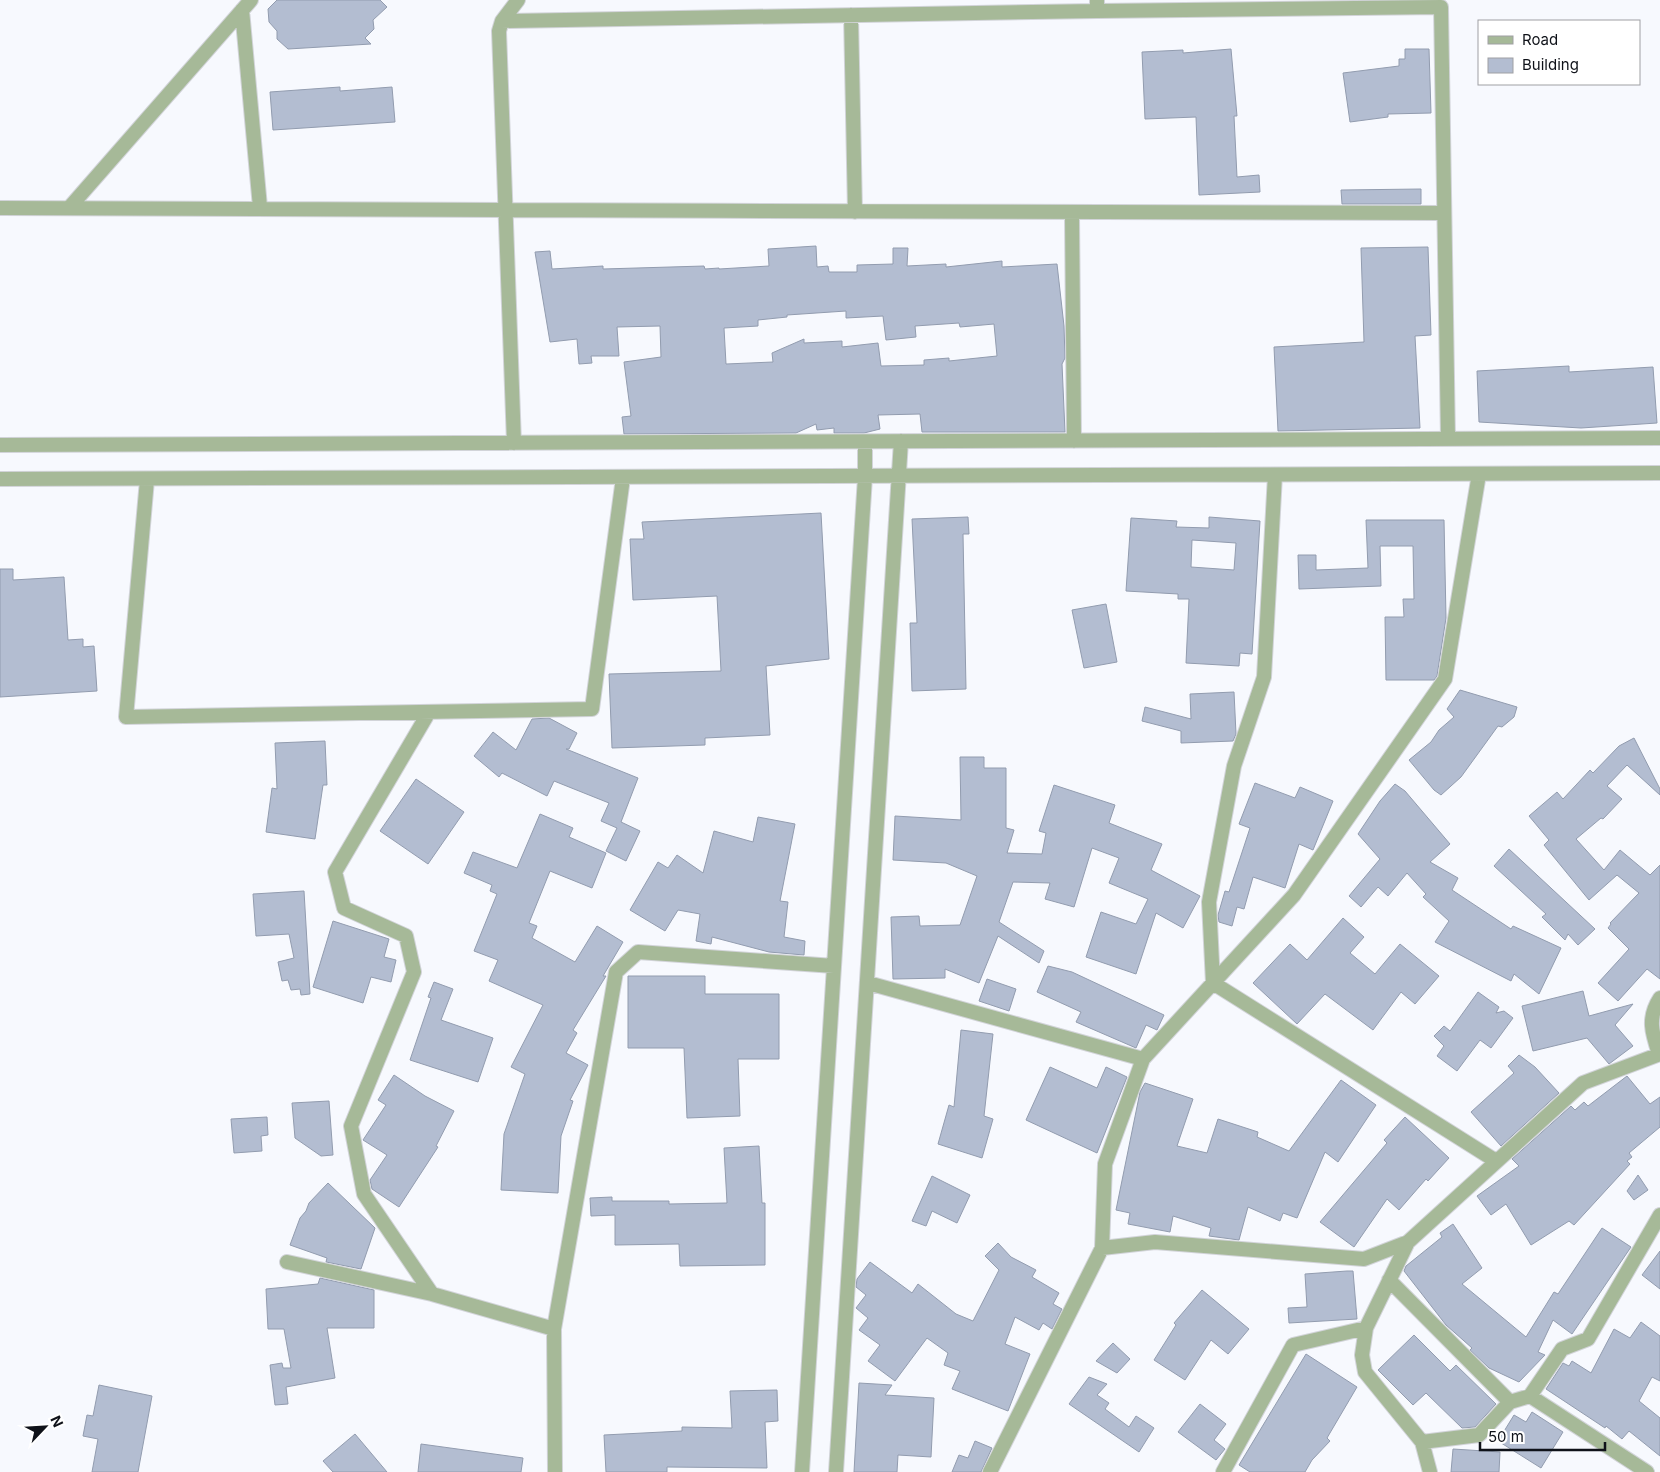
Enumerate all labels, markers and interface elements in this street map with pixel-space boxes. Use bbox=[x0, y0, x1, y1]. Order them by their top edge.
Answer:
legend bbox=[1478, 20, 1640, 85]
text: Road bbox=[1522, 30, 1558, 49]
text: Building bbox=[1522, 55, 1579, 74]
north arrow bbox=[20, 1402, 70, 1452]
text: N bbox=[47, 1413, 67, 1430]
scale bar bbox=[1480, 1420, 1605, 1452]
text: 50 m bbox=[1488, 1427, 1524, 1446]

